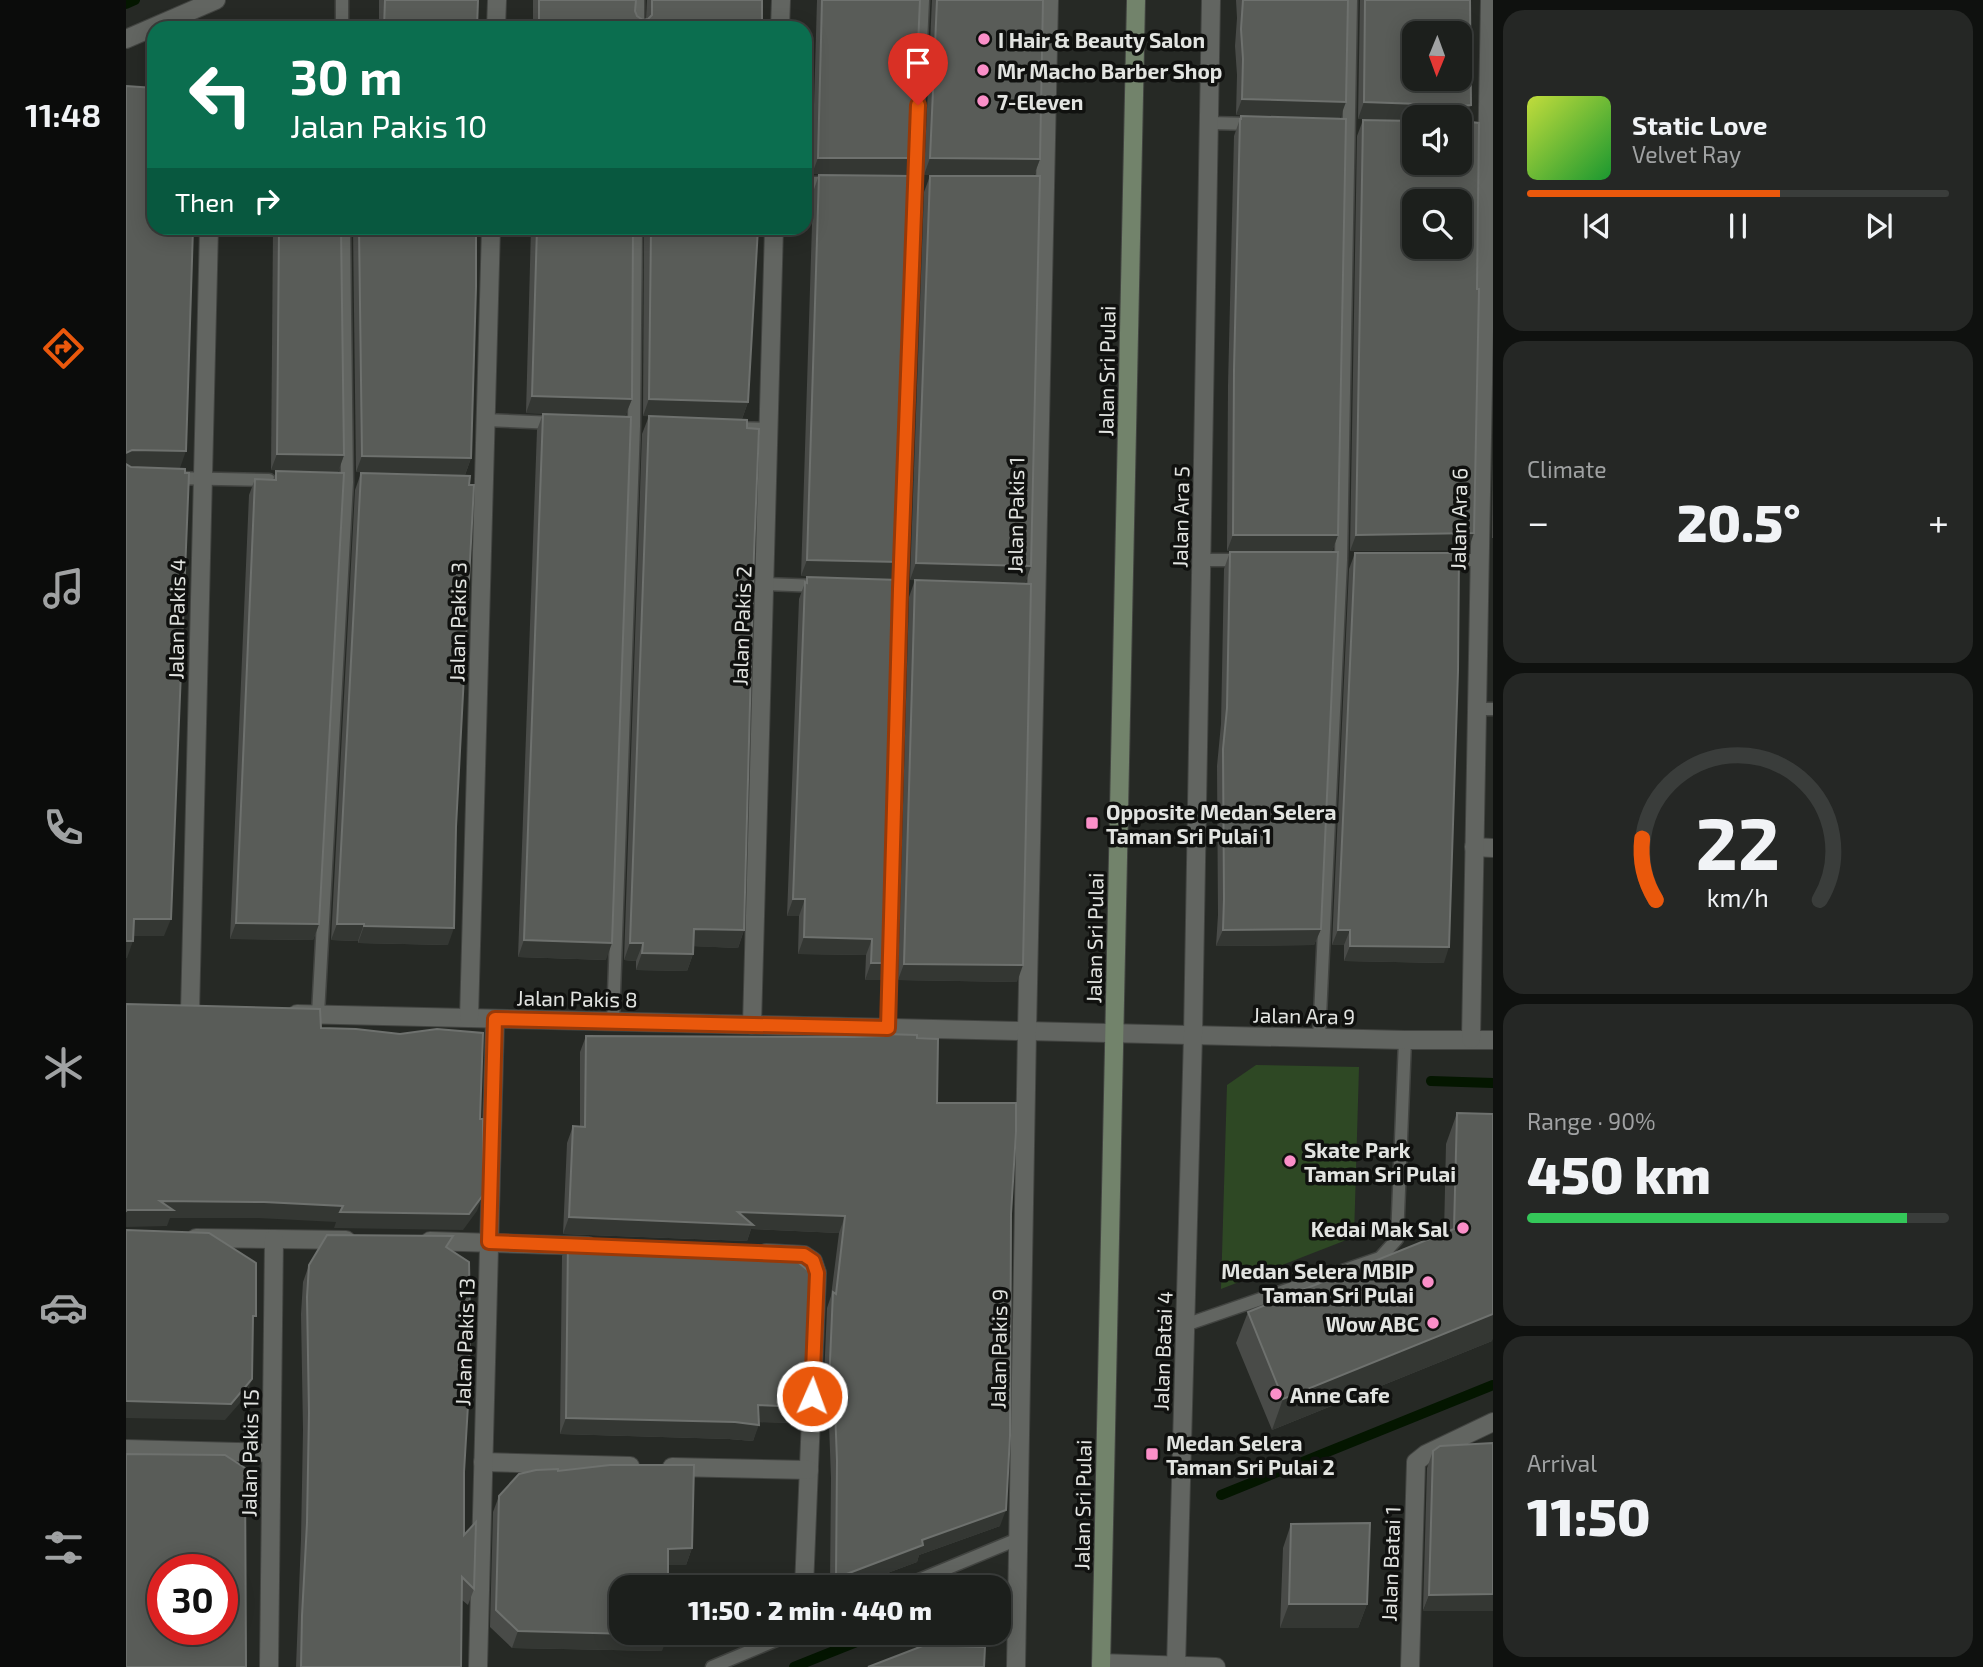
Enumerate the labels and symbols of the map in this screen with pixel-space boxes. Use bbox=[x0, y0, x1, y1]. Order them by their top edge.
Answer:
north arrow bbox=[1402, 21, 1472, 91]
place label: I Hair & Beauty Salon bbox=[998, 27, 1205, 53]
marker: I Hair & Beauty Salon bbox=[976, 31, 992, 47]
pin bbox=[888, 33, 948, 105]
place label: Mr Macho Barber Shop bbox=[997, 58, 1222, 83]
marker: Mr Macho Barber Shop bbox=[975, 62, 991, 78]
place label: 7-Eleven bbox=[997, 89, 1083, 114]
marker: 7-Eleven bbox=[975, 93, 991, 109]
street label: Jalan Sri Pulai bbox=[1092, 305, 1120, 437]
street label: Jalan Pakis 1 bbox=[1001, 456, 1029, 574]
street label: Jalan Ara 5 bbox=[1167, 466, 1193, 568]
street label: Jalan Ara 6 bbox=[1445, 468, 1471, 570]
street label: Jalan Pakis 4 bbox=[162, 558, 190, 680]
street label: Jalan Pakis 3 bbox=[443, 562, 471, 682]
street label: Jalan Pakis 2 bbox=[726, 565, 756, 687]
place label: Opposite Medan Selera Taman Sri Pulai 1 bbox=[1106, 799, 1336, 848]
marker: Opposite Medan Selera Taman Sri Pulai 1 bbox=[1084, 815, 1100, 831]
street label: Jalan Sri Pulai bbox=[1080, 872, 1108, 1004]
street label: Jalan Pakis 8 bbox=[516, 984, 638, 1012]
street label: Jalan Ara 9 bbox=[1253, 1002, 1355, 1028]
place label: Skate Park Taman Sri Pulai bbox=[1304, 1137, 1456, 1186]
marker: Skate Park Taman Sri Pulai bbox=[1282, 1153, 1298, 1169]
place label: Kedai Mak Sal bbox=[1311, 1216, 1449, 1241]
marker: Kedai Mak Sal bbox=[1455, 1220, 1471, 1236]
place label: Medan Selera MBIP Taman Sri Pulai bbox=[1221, 1258, 1414, 1307]
marker: Medan Selera MBIP Taman Sri Pulai bbox=[1420, 1274, 1436, 1290]
street label: Jalan Pakis 13 bbox=[449, 1277, 479, 1407]
street label: Jalan Pakis 9 bbox=[984, 1289, 1012, 1409]
street label: Jalan Batai 4 bbox=[1147, 1290, 1177, 1412]
place label: Wow ABC bbox=[1326, 1311, 1419, 1336]
marker: Wow ABC bbox=[1425, 1315, 1441, 1331]
position arrow bbox=[775, 1359, 849, 1433]
place label: Anne Cafe bbox=[1290, 1382, 1390, 1407]
marker: Anne Cafe bbox=[1268, 1386, 1284, 1402]
street label: Jalan Pakis 15 bbox=[235, 1389, 263, 1517]
place label: Medan Selera Taman Sri Pulai 2 bbox=[1166, 1430, 1335, 1479]
street label: Jalan Sri Pulai bbox=[1068, 1439, 1096, 1571]
marker: Medan Selera Taman Sri Pulai 2 bbox=[1144, 1446, 1160, 1462]
street label: Jalan Batai 1 bbox=[1375, 1506, 1405, 1622]
speed limit sign: 30 bbox=[147, 1554, 238, 1645]

